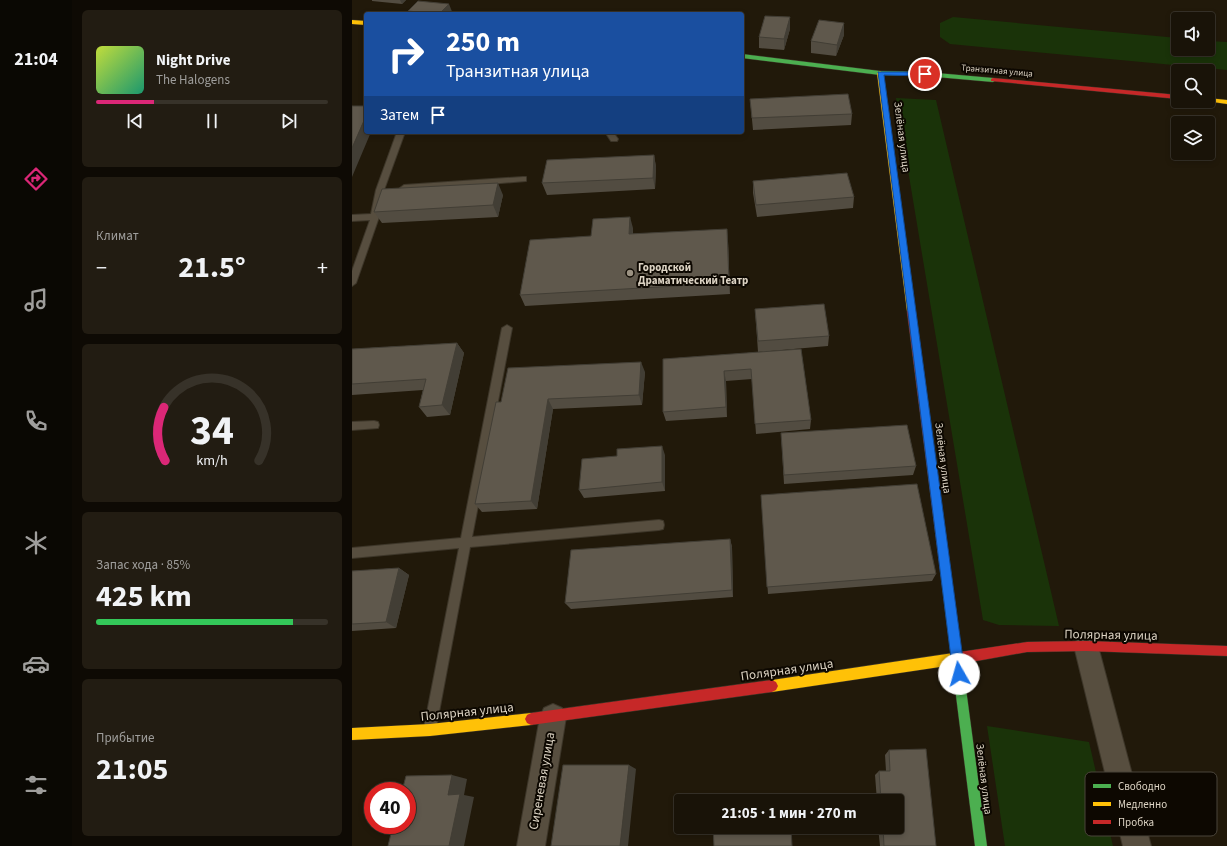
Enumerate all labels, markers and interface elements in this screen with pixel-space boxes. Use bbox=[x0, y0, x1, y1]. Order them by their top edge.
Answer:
map controls bbox=[1171, 12, 1215, 160]
button: sound bbox=[1171, 12, 1215, 56]
text: 250 m bbox=[446, 22, 520, 62]
icon: right bbox=[380, 28, 432, 80]
text: 21:04 bbox=[14, 47, 58, 72]
text: Night Drive bbox=[156, 50, 231, 71]
pin bbox=[908, 57, 942, 91]
text: Транзитная улица bbox=[446, 59, 590, 84]
street label: Транзитная улица bbox=[961, 61, 1033, 81]
icon: arrive bbox=[914, 63, 936, 85]
button: search bbox=[1171, 64, 1215, 108]
text: The Halogens bbox=[156, 71, 230, 89]
street label: Зелёная улица bbox=[890, 101, 914, 173]
icon: arrive bbox=[427, 104, 449, 126]
text: Затем bbox=[380, 105, 419, 126]
icon: previous bbox=[124, 110, 146, 132]
icon: pause bbox=[201, 110, 223, 132]
icon: next bbox=[278, 110, 300, 132]
button: layers bbox=[1171, 116, 1215, 160]
icon: directions bbox=[22, 165, 50, 193]
text: Климат bbox=[96, 227, 139, 245]
text: 21.5° bbox=[178, 246, 246, 289]
text: − bbox=[96, 252, 107, 284]
text: + bbox=[317, 252, 328, 284]
place label: Городской Драматический Театр bbox=[638, 260, 748, 288]
marker: Городской Драматический Театр bbox=[625, 268, 635, 278]
icon: music bbox=[22, 286, 50, 314]
text: 34 bbox=[190, 401, 234, 461]
icon: phone bbox=[22, 407, 50, 435]
street label: Зелёная улица bbox=[931, 422, 955, 494]
text: km/h bbox=[196, 450, 228, 471]
icon: climate bbox=[22, 529, 50, 557]
text: Запас хода · 85% bbox=[96, 556, 190, 574]
text: 425 km bbox=[96, 575, 192, 618]
street label: Полярная улица bbox=[1064, 625, 1158, 645]
icon: car bbox=[22, 650, 50, 678]
position arrow bbox=[938, 653, 980, 695]
street label: Полярная улица bbox=[739, 655, 835, 685]
street label: Полярная улица bbox=[420, 698, 514, 726]
text: Прибытие bbox=[96, 729, 155, 747]
street label: Сиреневая улица bbox=[525, 731, 559, 831]
street label: Зелёная улица bbox=[972, 743, 996, 815]
text: 21:05 bbox=[96, 748, 168, 791]
icon: filters bbox=[22, 771, 50, 799]
legend bbox=[1085, 772, 1217, 836]
text: Свободно bbox=[1118, 779, 1166, 794]
speed limit sign: 40 bbox=[364, 782, 416, 834]
text: Медленно bbox=[1118, 797, 1167, 812]
text: 21:05 · 1 мин · 270 m bbox=[721, 803, 857, 824]
text: Пробка bbox=[1118, 815, 1154, 830]

